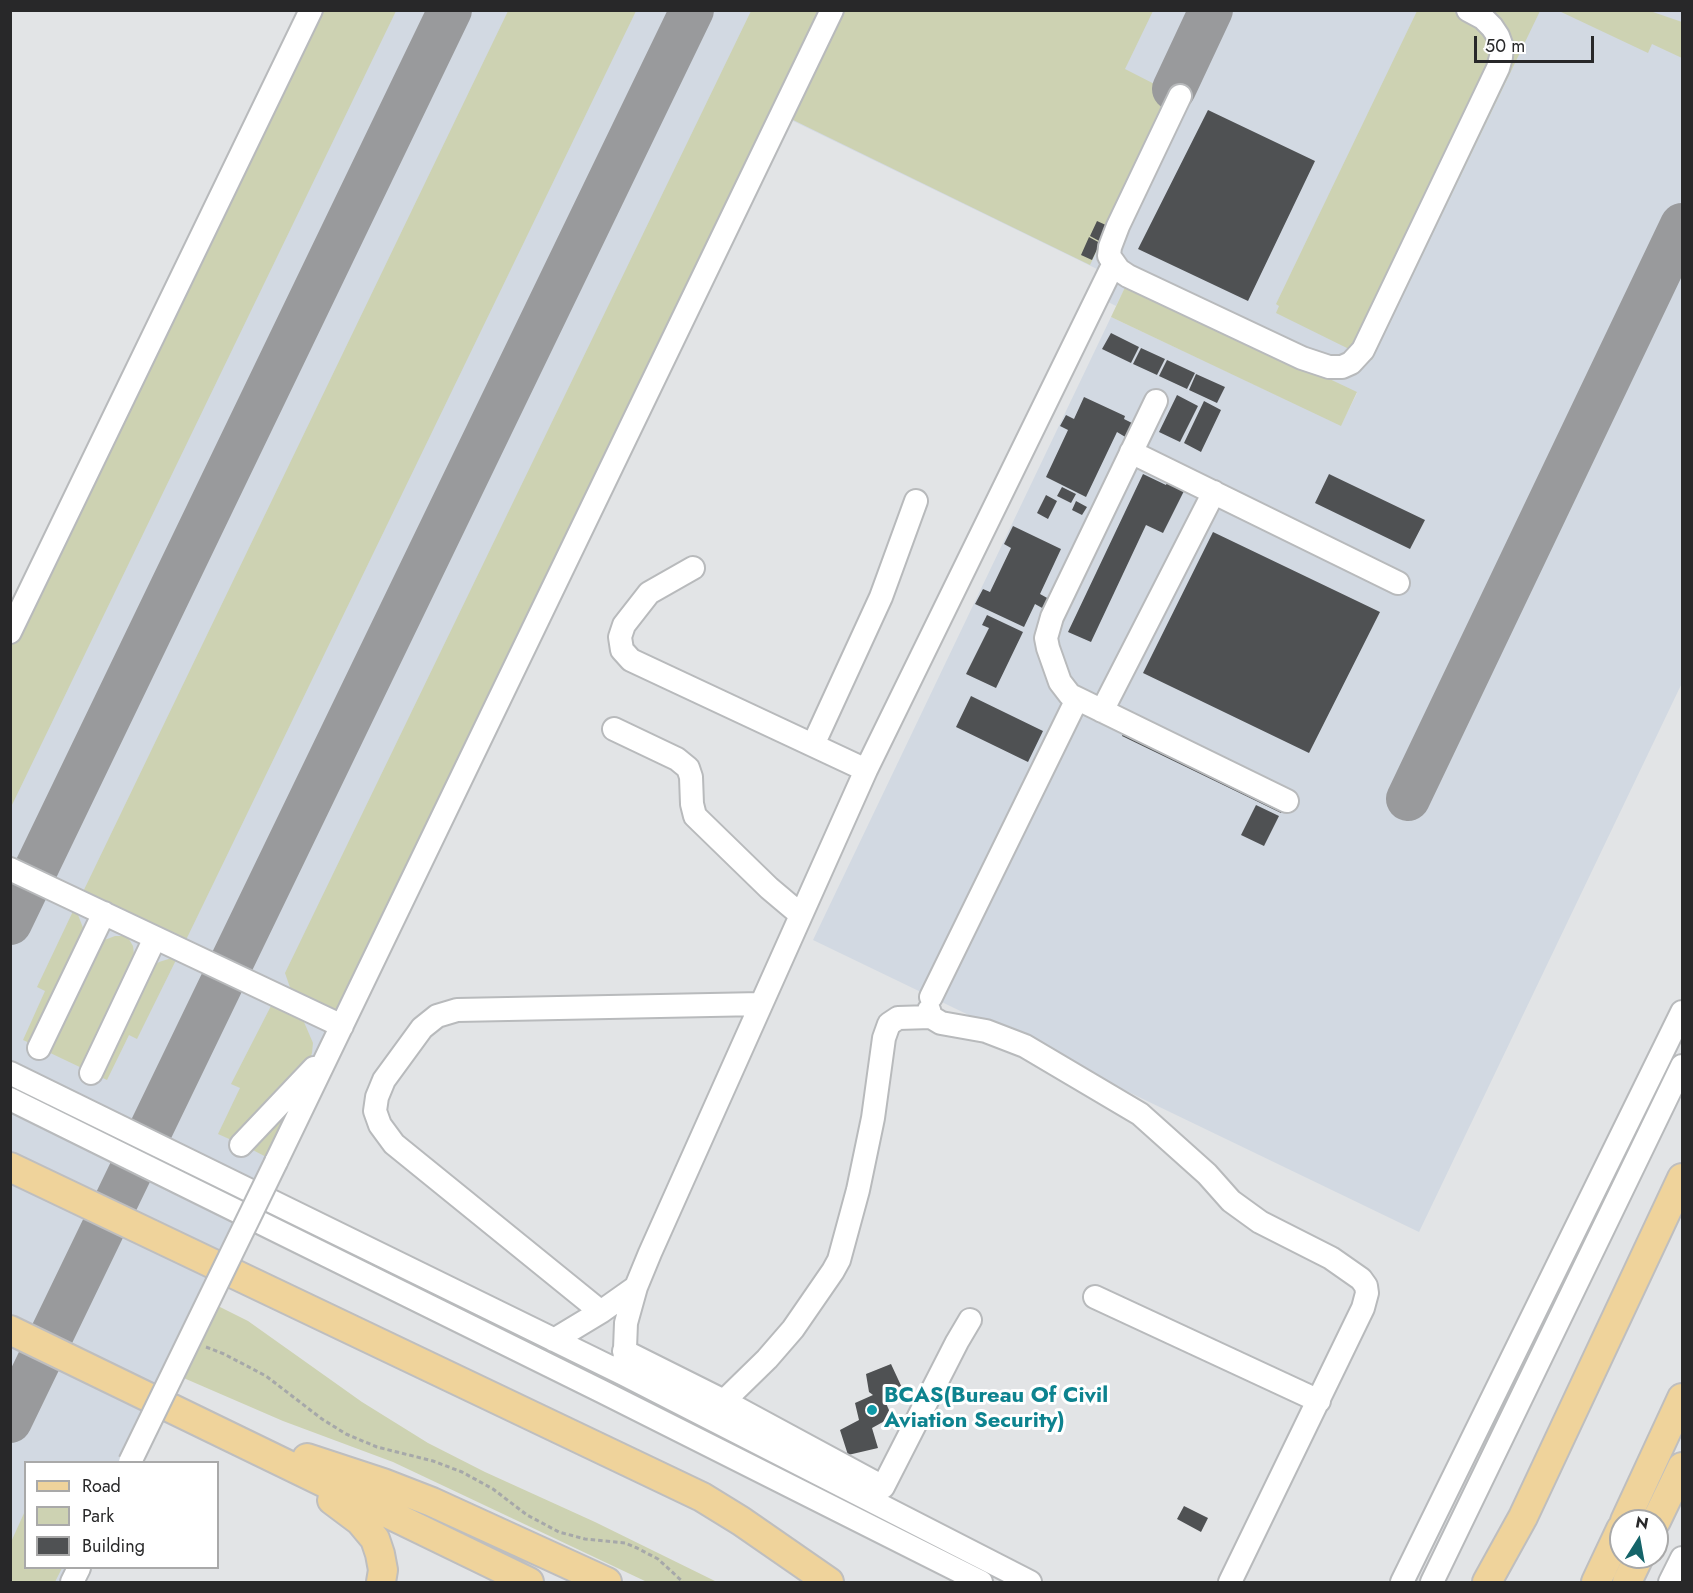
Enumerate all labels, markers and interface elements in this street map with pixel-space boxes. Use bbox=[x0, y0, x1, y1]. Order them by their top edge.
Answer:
scale bar bbox=[1477, 24, 1597, 62]
text: 50 m bbox=[1485, 33, 1525, 59]
place label: BCAS(Bureau Of Civil Aviation Security) bbox=[884, 1384, 1108, 1436]
marker: BCAS(Bureau Of Civil Aviation Security) bbox=[865, 1403, 879, 1417]
legend bbox=[24, 1461, 219, 1569]
text: Road bbox=[82, 1473, 121, 1499]
text: Park bbox=[82, 1503, 114, 1529]
north arrow bbox=[1609, 1509, 1669, 1569]
text: N bbox=[1634, 1510, 1651, 1535]
text: Building bbox=[82, 1533, 145, 1559]

